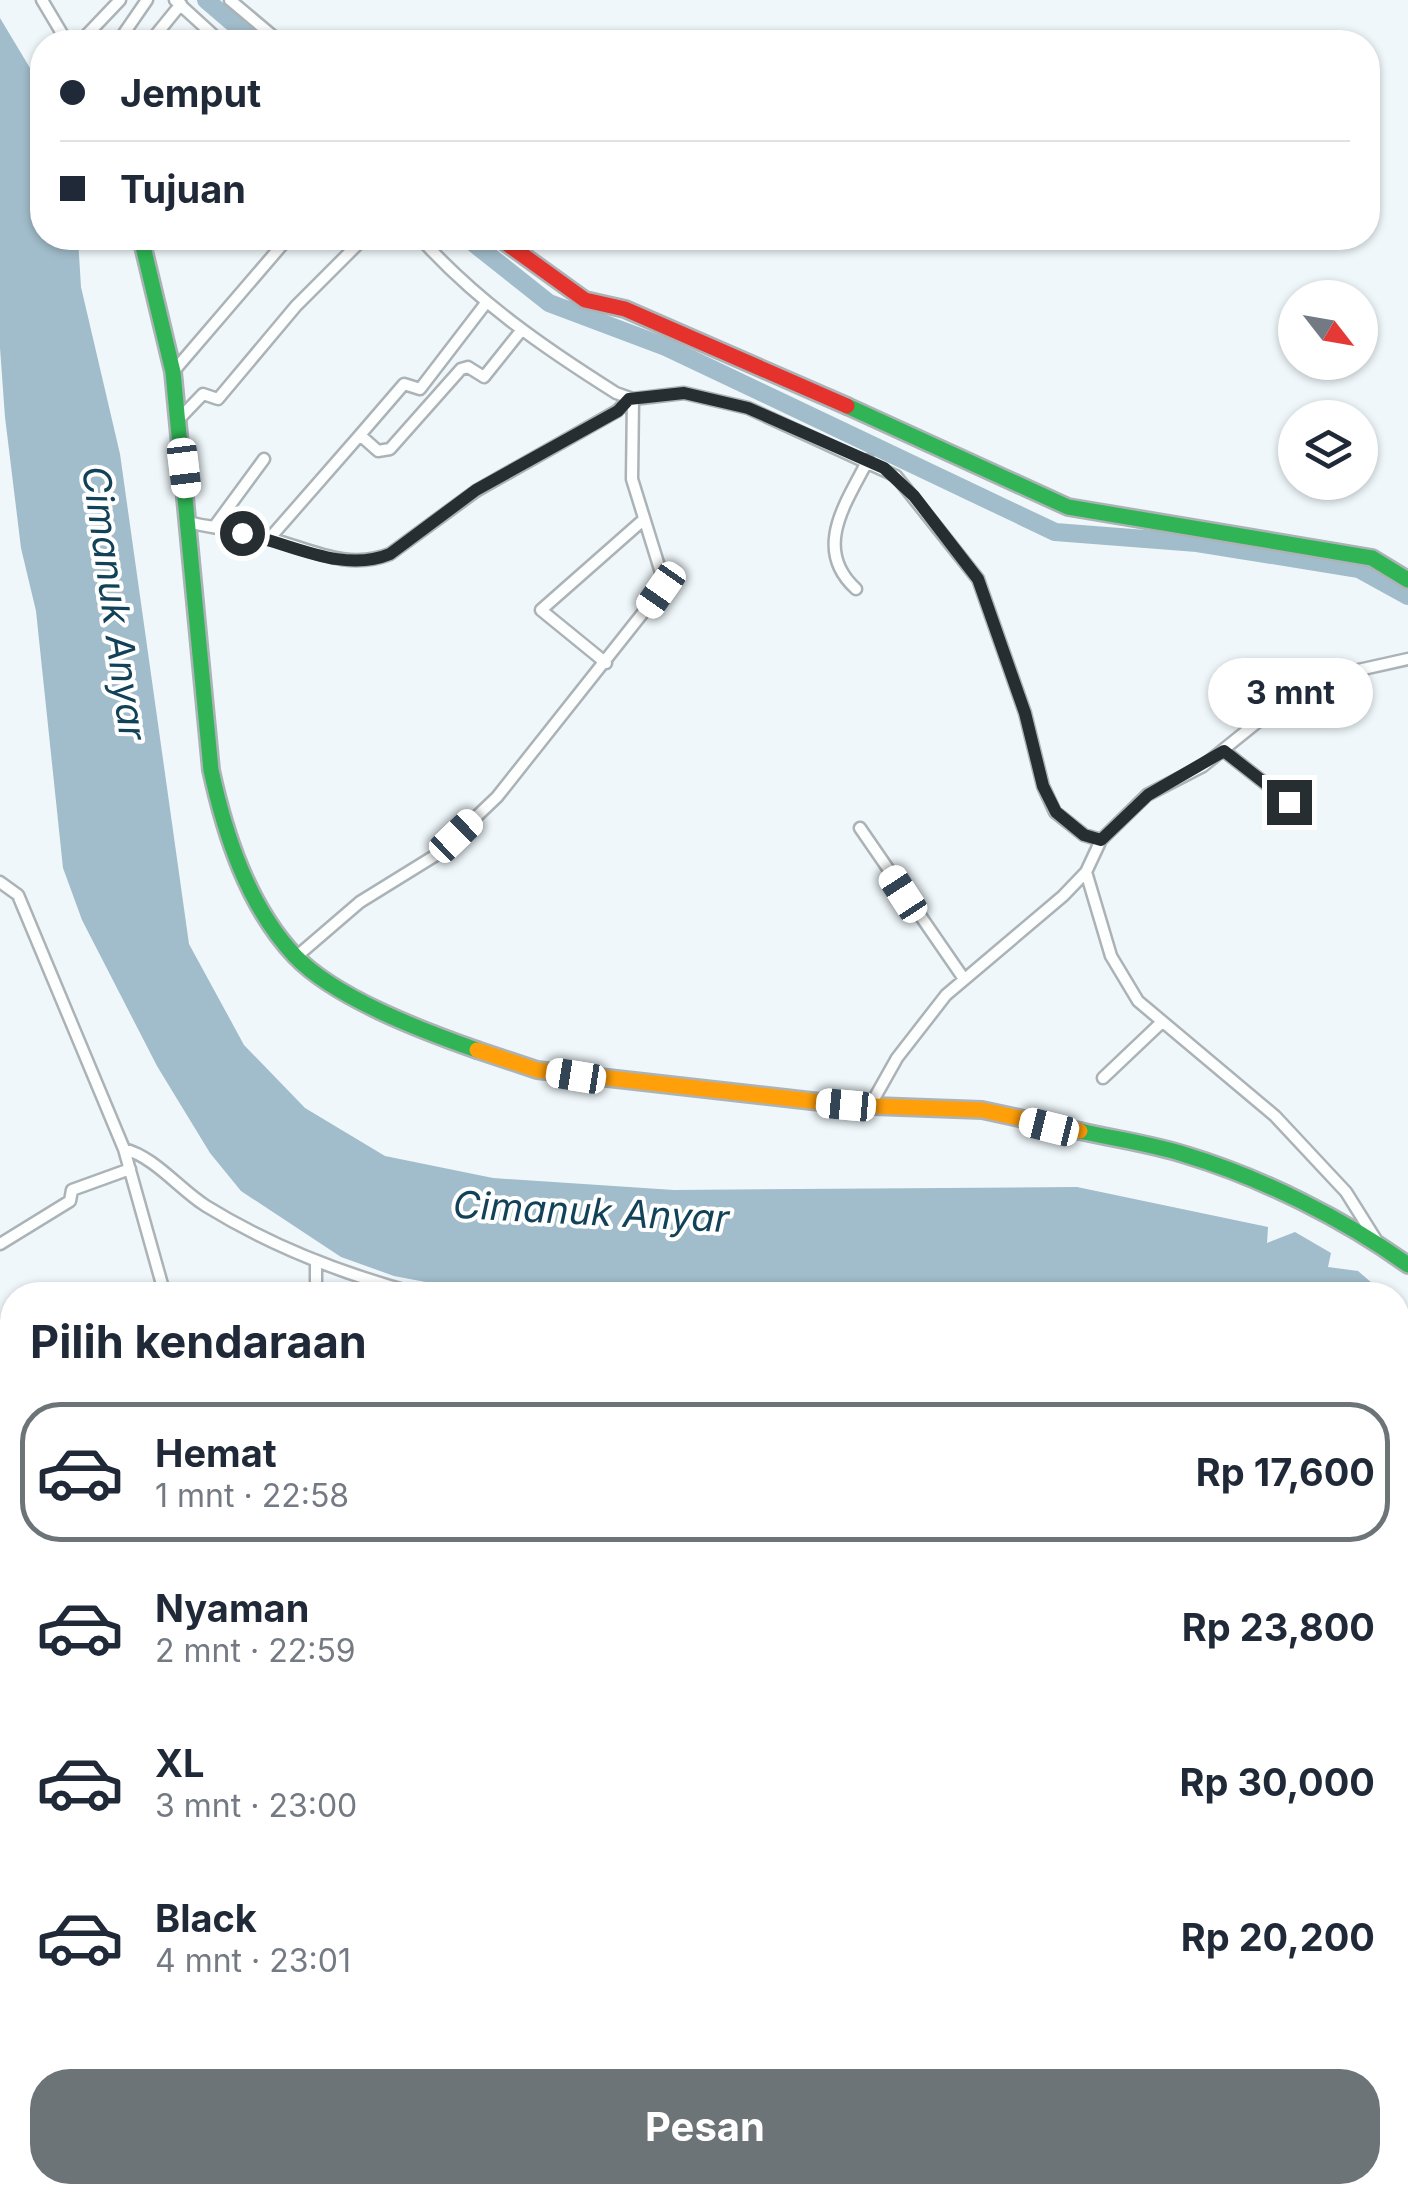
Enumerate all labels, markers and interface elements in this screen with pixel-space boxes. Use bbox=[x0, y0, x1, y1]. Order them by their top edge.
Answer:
text: Jemput bbox=[120, 70, 261, 116]
text: Tujuan bbox=[120, 166, 246, 212]
north arrow bbox=[1278, 280, 1378, 380]
map controls bbox=[1278, 280, 1378, 500]
button: layers bbox=[1278, 400, 1378, 500]
car bbox=[165, 436, 203, 500]
water label: Cimanuk Anyar bbox=[73, 463, 157, 745]
route start bbox=[220, 511, 265, 556]
car bbox=[632, 557, 690, 623]
callout: 3 mnt bbox=[1206, 657, 1372, 727]
text: 3 mnt bbox=[1246, 673, 1335, 712]
route end bbox=[1267, 780, 1312, 825]
car bbox=[424, 804, 488, 868]
car bbox=[874, 861, 932, 927]
car bbox=[544, 1056, 608, 1096]
car bbox=[815, 1087, 877, 1123]
car bbox=[1016, 1105, 1082, 1149]
water label: Cimanuk Anyar bbox=[452, 1181, 732, 1241]
text: Pilih kendaraan bbox=[30, 1314, 367, 1369]
icon: car bbox=[35, 1427, 125, 1517]
text: Hemat bbox=[155, 1430, 277, 1476]
text: Rp 17,600 bbox=[1196, 1449, 1375, 1495]
text: 1 mnt · 22:58 bbox=[155, 1476, 349, 1515]
icon: car bbox=[35, 1582, 125, 1672]
text: Nyaman bbox=[155, 1585, 309, 1631]
text: Rp 23,800 bbox=[1182, 1604, 1375, 1650]
text: 2 mnt · 22:59 bbox=[155, 1631, 356, 1670]
icon: car bbox=[35, 1737, 125, 1827]
text: XL bbox=[155, 1740, 205, 1786]
text: Rp 30,000 bbox=[1180, 1759, 1375, 1805]
text: 3 mnt · 23:00 bbox=[155, 1786, 357, 1825]
icon: car bbox=[35, 1892, 125, 1982]
text: Black bbox=[155, 1895, 257, 1941]
text: Rp 20,200 bbox=[1181, 1914, 1375, 1960]
text: 4 mnt · 23:01 bbox=[155, 1941, 351, 1980]
button: Pesan bbox=[30, 2069, 1380, 2184]

